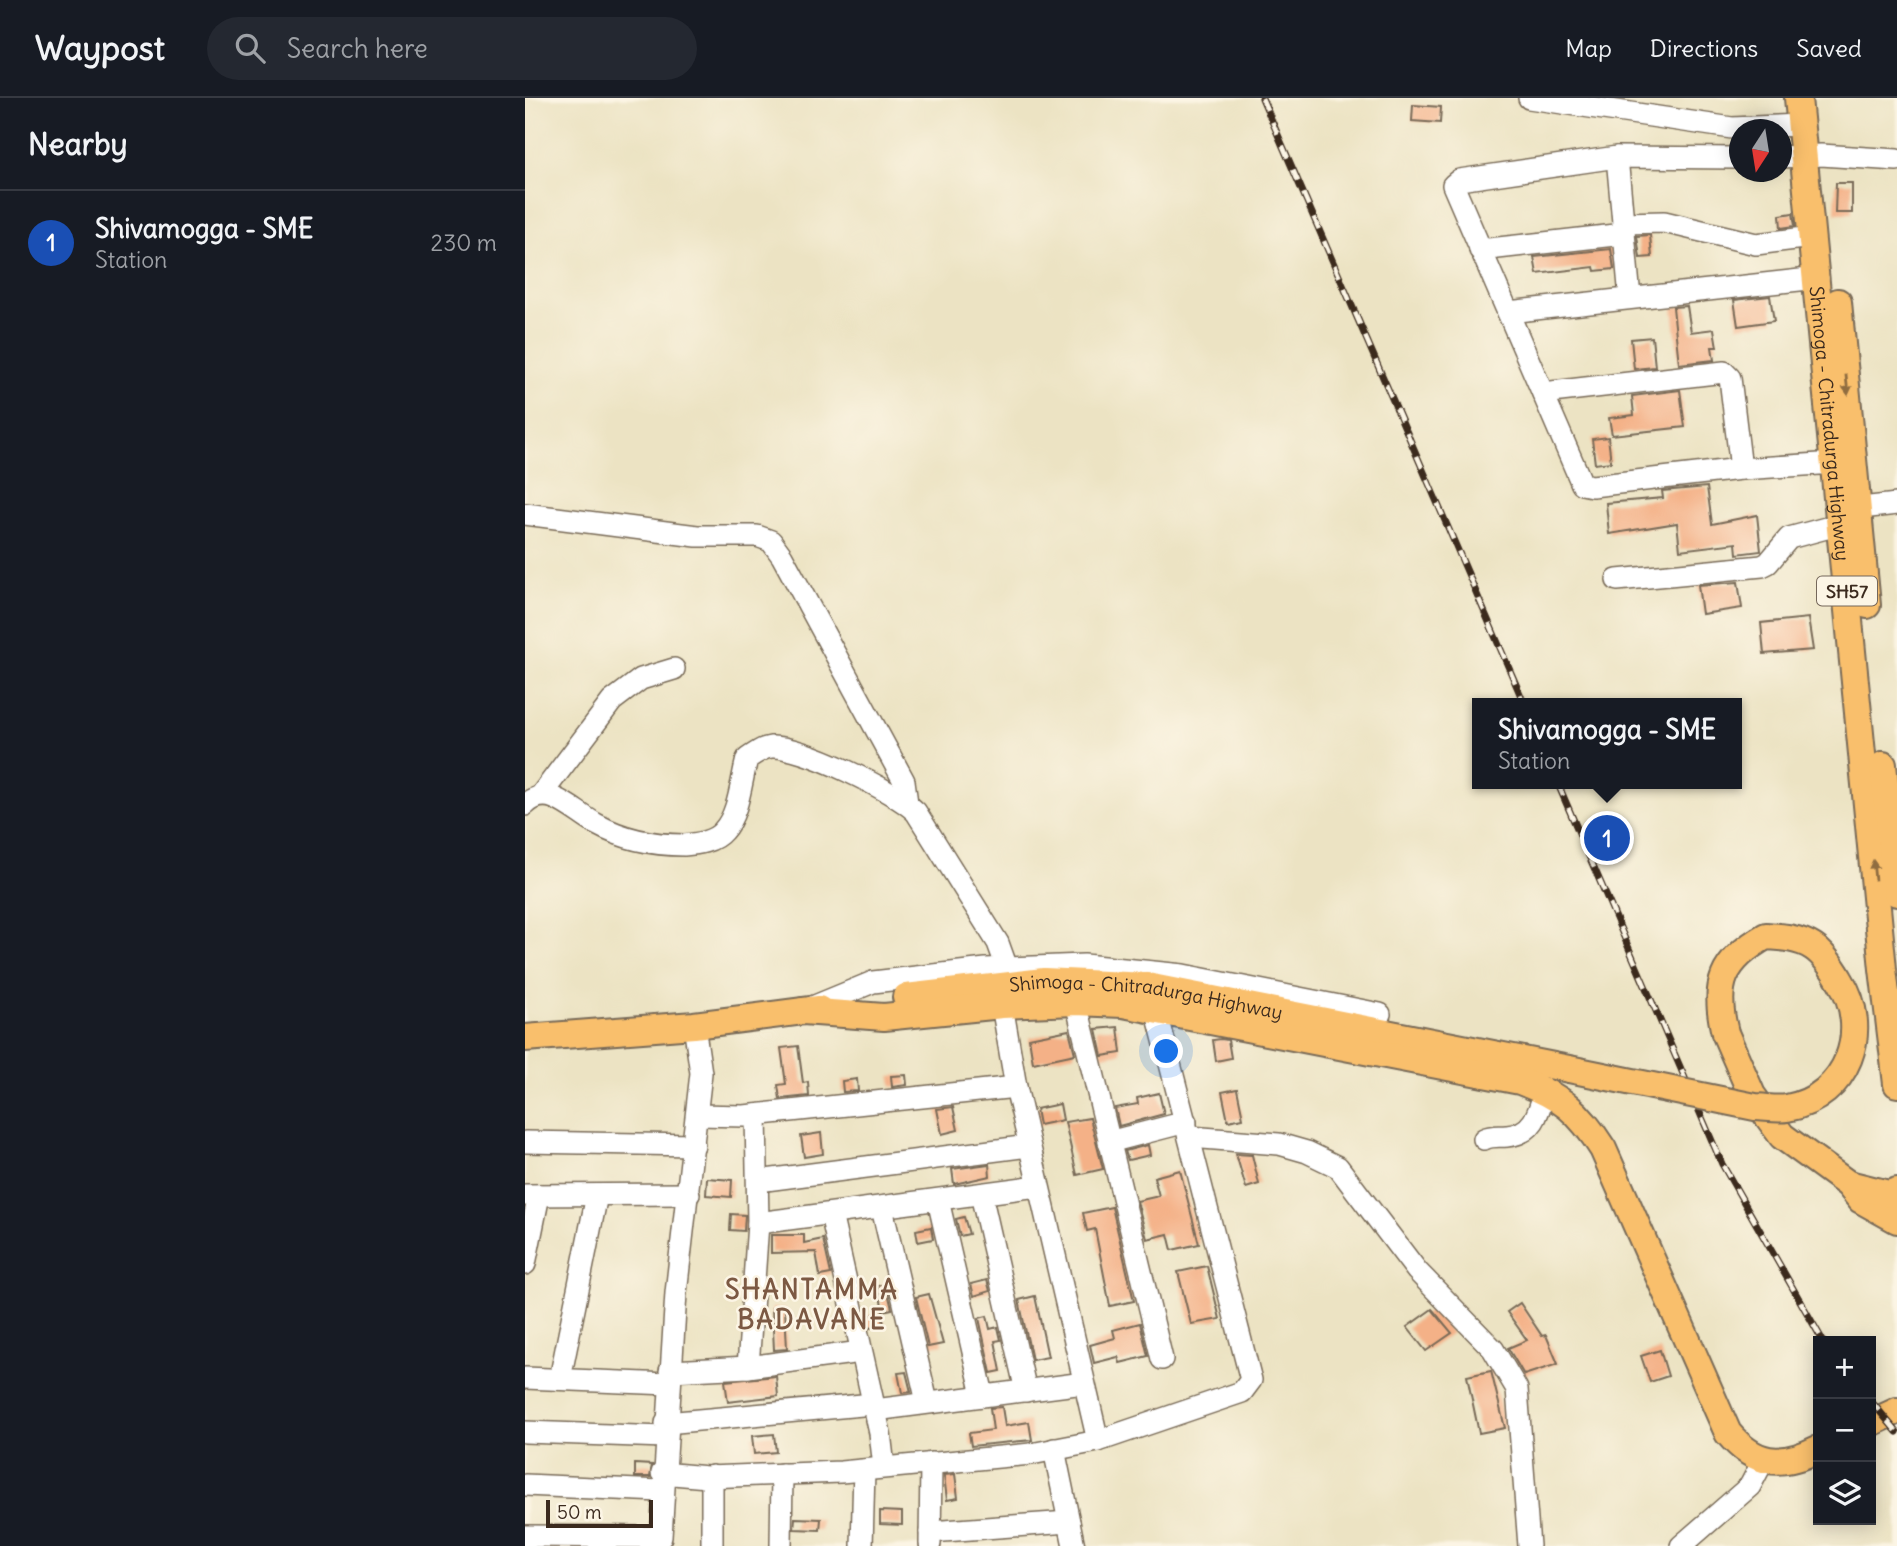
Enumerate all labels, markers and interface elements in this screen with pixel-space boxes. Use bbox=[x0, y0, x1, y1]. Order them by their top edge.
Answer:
search box bbox=[207, 17, 697, 80]
text: Waypost bbox=[35, 27, 165, 69]
icon: search bbox=[231, 29, 269, 67]
text: Search here bbox=[287, 32, 428, 65]
text: Map bbox=[1565, 33, 1612, 63]
text: Directions bbox=[1650, 33, 1758, 63]
text: Saved bbox=[1796, 33, 1862, 63]
north arrow bbox=[1729, 119, 1792, 182]
text: Nearby bbox=[28, 125, 128, 163]
text: Shivamogga - SME bbox=[95, 212, 313, 245]
text: 1 bbox=[46, 228, 56, 257]
text: 230 m bbox=[431, 228, 497, 257]
text: Station bbox=[95, 245, 167, 274]
street label: Shimoga - Chitradurga Highway bbox=[1804, 285, 1855, 562]
one-way arrow bbox=[1842, 374, 1853, 396]
road number: SH57 bbox=[1817, 576, 1877, 606]
popup bbox=[1472, 698, 1742, 789]
text: Shivamogga - SME bbox=[1498, 713, 1716, 746]
text: Station bbox=[1498, 746, 1570, 775]
pin: 1 bbox=[1584, 812, 1630, 864]
one-way arrow bbox=[1868, 859, 1879, 881]
street label: Shimoga - Chitradurga Highway bbox=[1008, 968, 1285, 1024]
your location bbox=[1149, 1034, 1183, 1068]
district label: SHANTAMMA BADAVANE bbox=[725, 1273, 899, 1336]
map controls bbox=[1813, 1336, 1876, 1525]
button: + bbox=[1813, 1336, 1876, 1399]
button: − bbox=[1813, 1399, 1876, 1462]
button: layers bbox=[1813, 1462, 1876, 1525]
scale bar bbox=[546, 1497, 653, 1529]
text: 50 m bbox=[557, 1500, 602, 1524]

